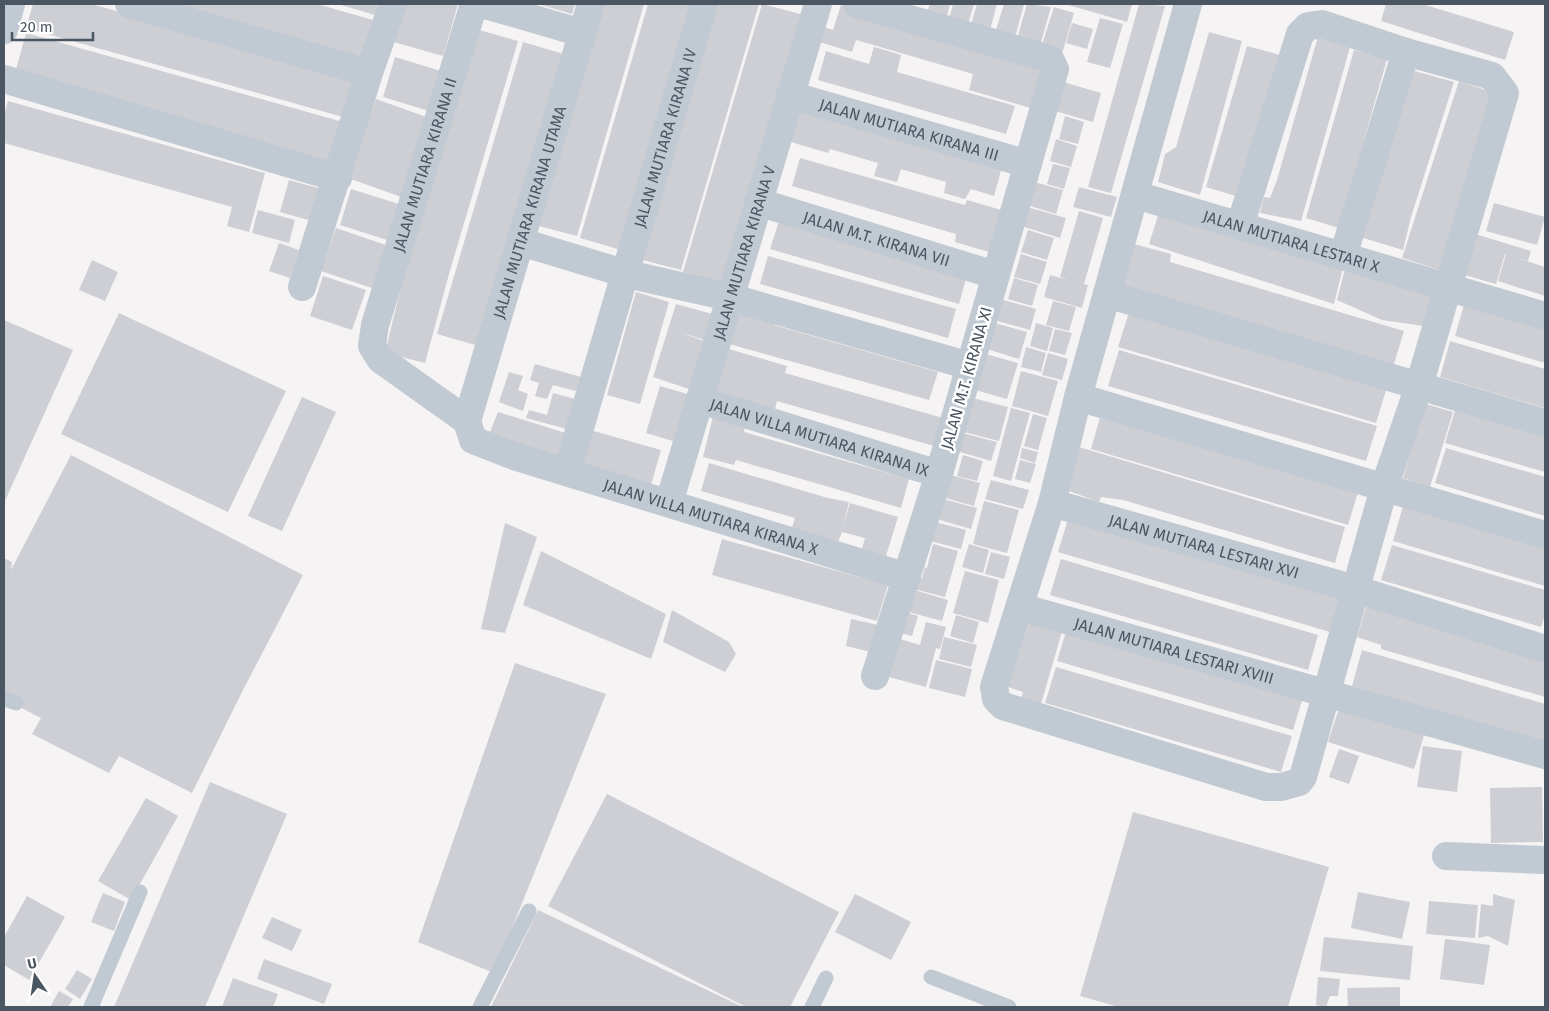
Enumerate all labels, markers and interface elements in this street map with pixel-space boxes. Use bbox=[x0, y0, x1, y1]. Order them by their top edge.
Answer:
scale bar bbox=[12, 10, 94, 42]
text: 20 m bbox=[20, 18, 53, 36]
street label: JALAN MUTIARA KIRANA IV bbox=[630, 46, 700, 230]
street label: JALAN MUTIARA KIRANA II bbox=[389, 75, 461, 254]
street label: JALAN MUTIARA KIRANA III bbox=[817, 95, 1001, 165]
street label: JALAN MUTIARA KIRANA UTAMA bbox=[489, 103, 570, 321]
street label: JALAN MUTIARA KIRANA V bbox=[709, 164, 779, 343]
street label: JALAN MUTIARA LESTARI X bbox=[1201, 206, 1382, 277]
street label: JALAN M.T. KIRANA VII bbox=[800, 207, 952, 271]
street label: JALAN M.T. KIRANA XI bbox=[937, 304, 996, 452]
street label: JALAN VILLA MUTIARA KIRANA IX bbox=[707, 395, 932, 480]
street label: JALAN VILLA MUTIARA KIRANA X bbox=[601, 475, 821, 559]
street label: JALAN MUTIARA LESTARI XVI bbox=[1106, 511, 1301, 583]
street label: JALAN MUTIARA LESTARI XVIII bbox=[1072, 614, 1276, 688]
north arrow bbox=[10, 951, 60, 1001]
text: U bbox=[26, 955, 39, 973]

